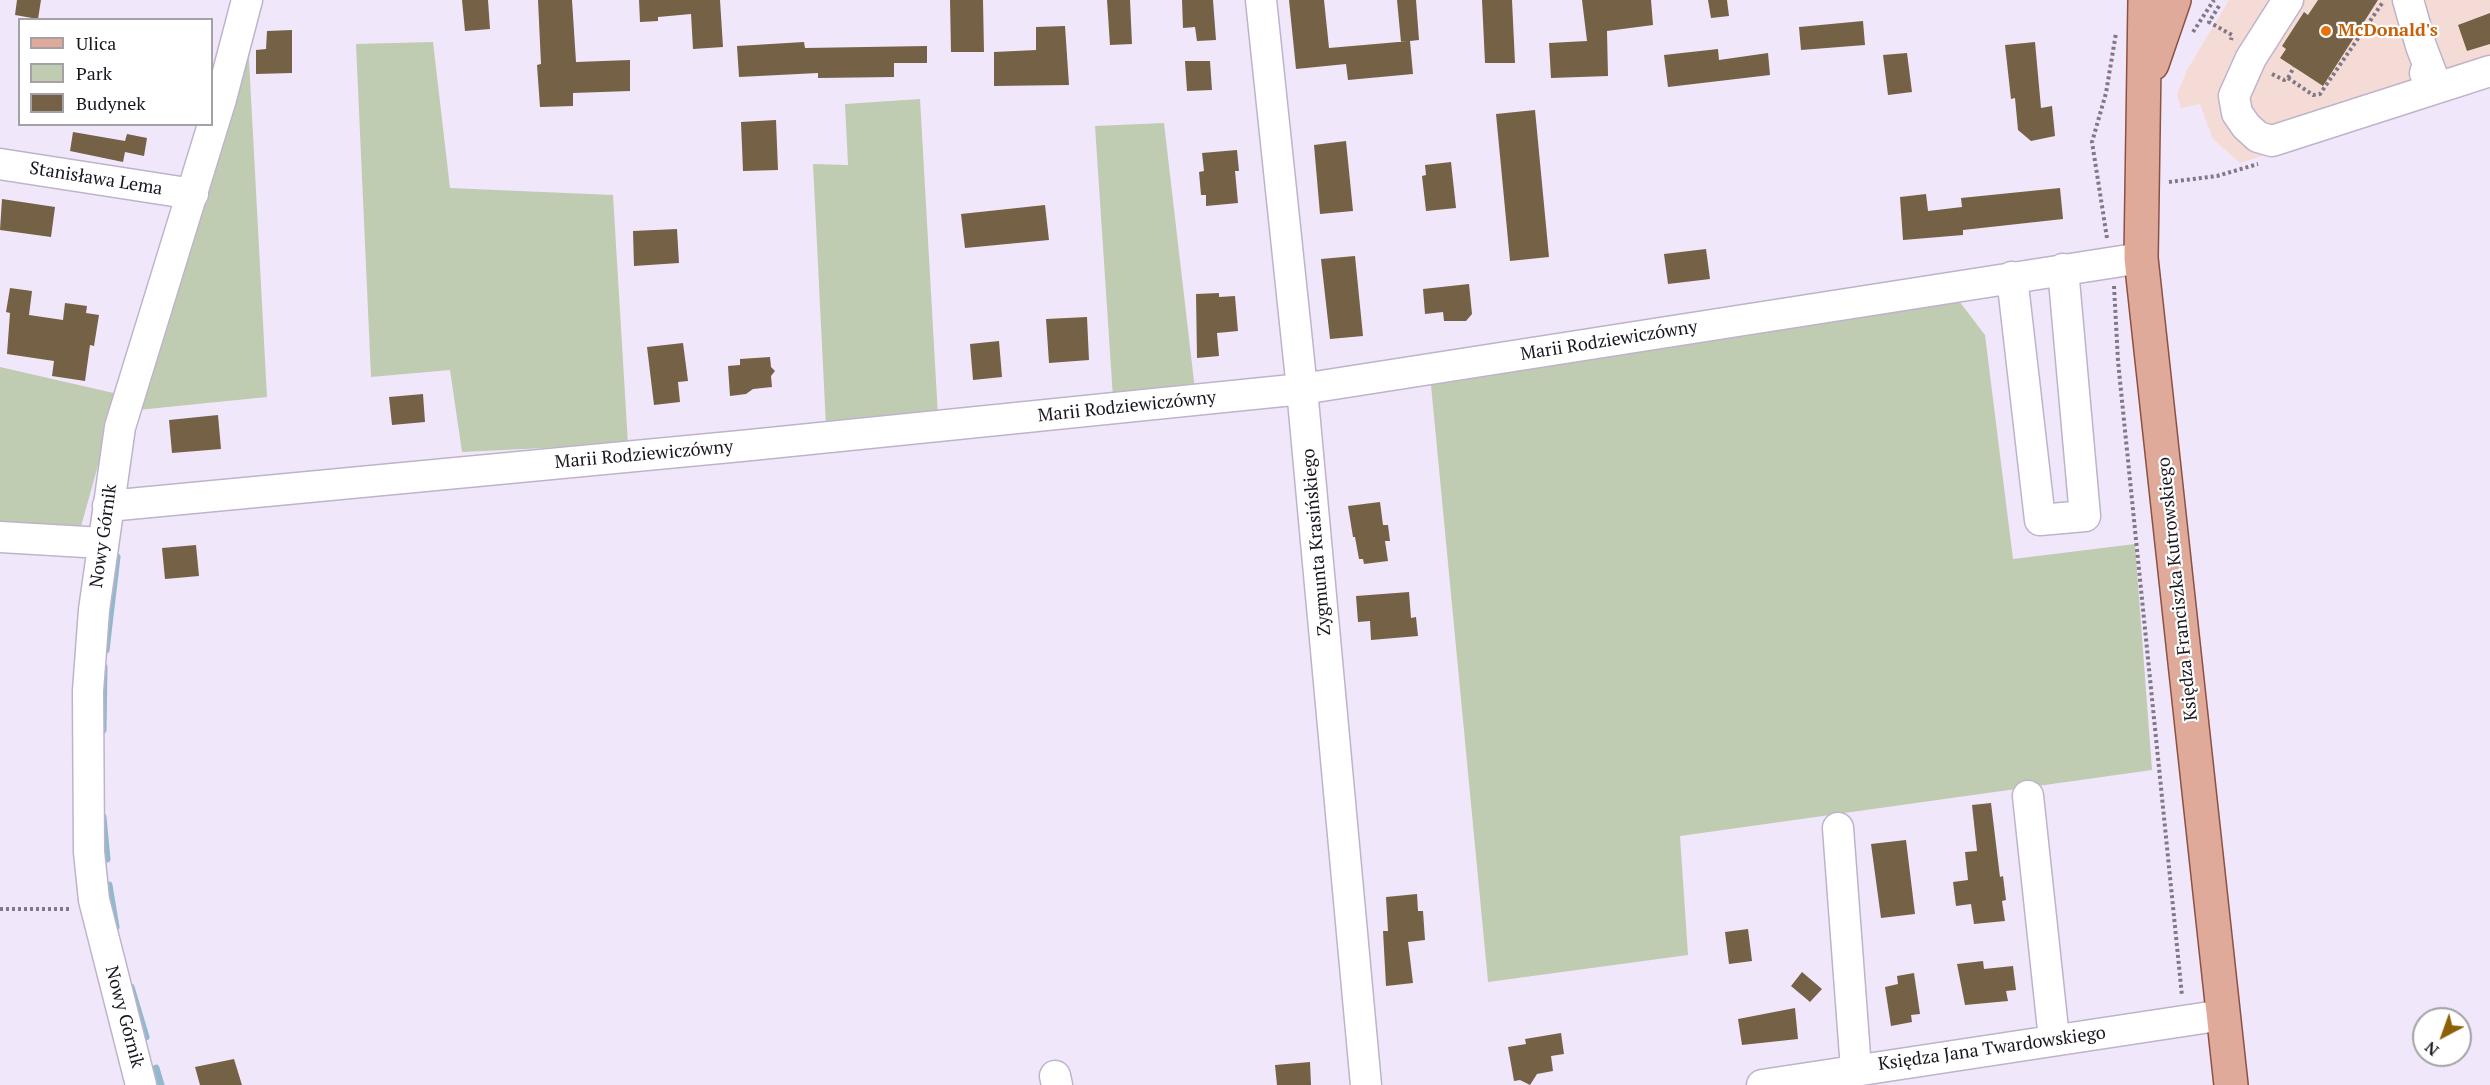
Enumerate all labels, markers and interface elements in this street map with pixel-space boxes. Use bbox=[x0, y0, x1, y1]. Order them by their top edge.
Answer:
legend bbox=[18, 18, 213, 126]
place label: McDonald's bbox=[2338, 20, 2438, 42]
marker: McDonald's bbox=[2319, 24, 2333, 38]
text: Ulica bbox=[76, 31, 116, 55]
text: Park bbox=[76, 61, 112, 85]
text: Budynek bbox=[76, 91, 146, 115]
street label: Stanisława Lema bbox=[28, 158, 164, 200]
street label: Marii Rodziewiczówny bbox=[1519, 316, 1699, 366]
street label: Marii Rodziewiczówny bbox=[1037, 387, 1217, 427]
street label: Marii Rodziewiczówny bbox=[554, 436, 734, 474]
street label: Zygmunta Krasińskiego bbox=[1298, 447, 1336, 637]
street label: Księdza Franciszka Kutrowskiego bbox=[2153, 456, 2203, 722]
street label: Nowy Górnik bbox=[86, 483, 122, 589]
street label: Nowy Górnik bbox=[100, 964, 148, 1070]
north arrow bbox=[2412, 1007, 2472, 1067]
street label: Księdza Jana Twardowskiego bbox=[1877, 1022, 2107, 1076]
text: N bbox=[2420, 1037, 2443, 1061]

